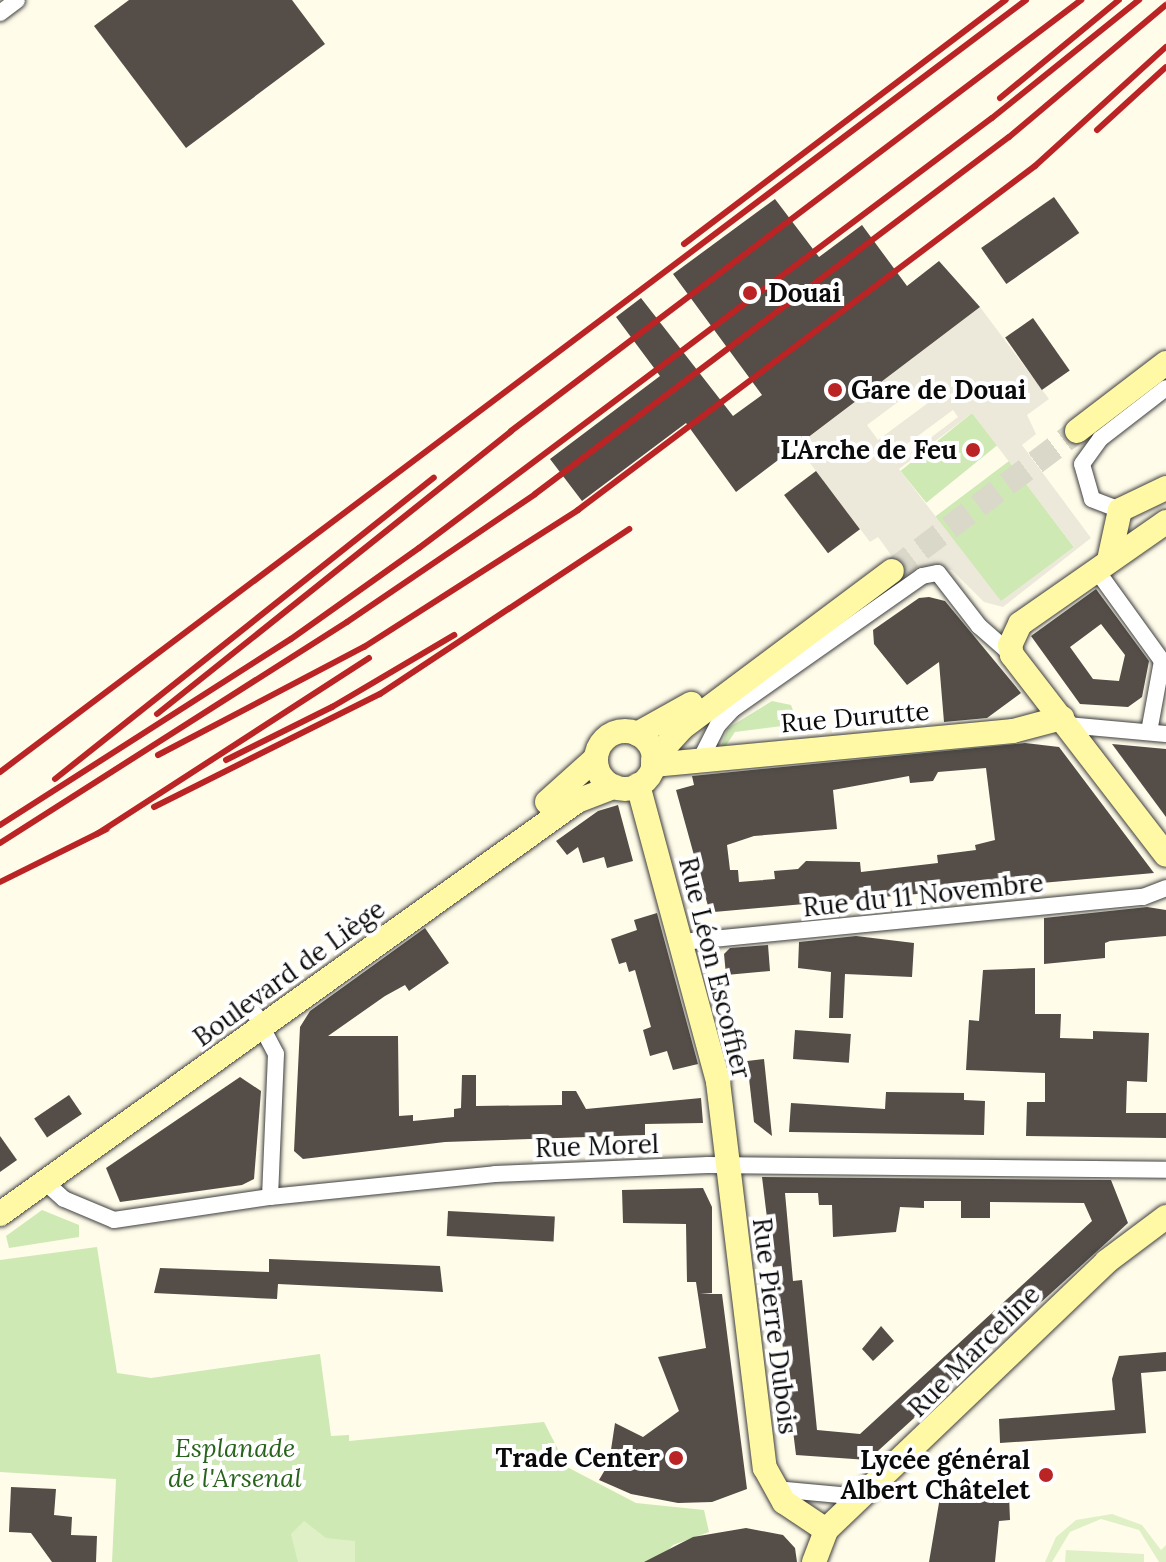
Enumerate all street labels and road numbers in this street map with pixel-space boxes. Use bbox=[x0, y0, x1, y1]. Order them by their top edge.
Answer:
street label: Rue Durutte bbox=[779, 695, 931, 739]
street label: Rue Léon Escoffier bbox=[672, 854, 758, 1082]
street label: Rue du 11 Novembre bbox=[801, 867, 1045, 923]
street label: Boulevard de Liège bbox=[187, 893, 391, 1053]
street label: Rue Morel bbox=[535, 1128, 659, 1164]
street label: Rue Pierre Dubois bbox=[746, 1216, 804, 1436]
street label: Rue Marceline bbox=[902, 1279, 1046, 1423]

